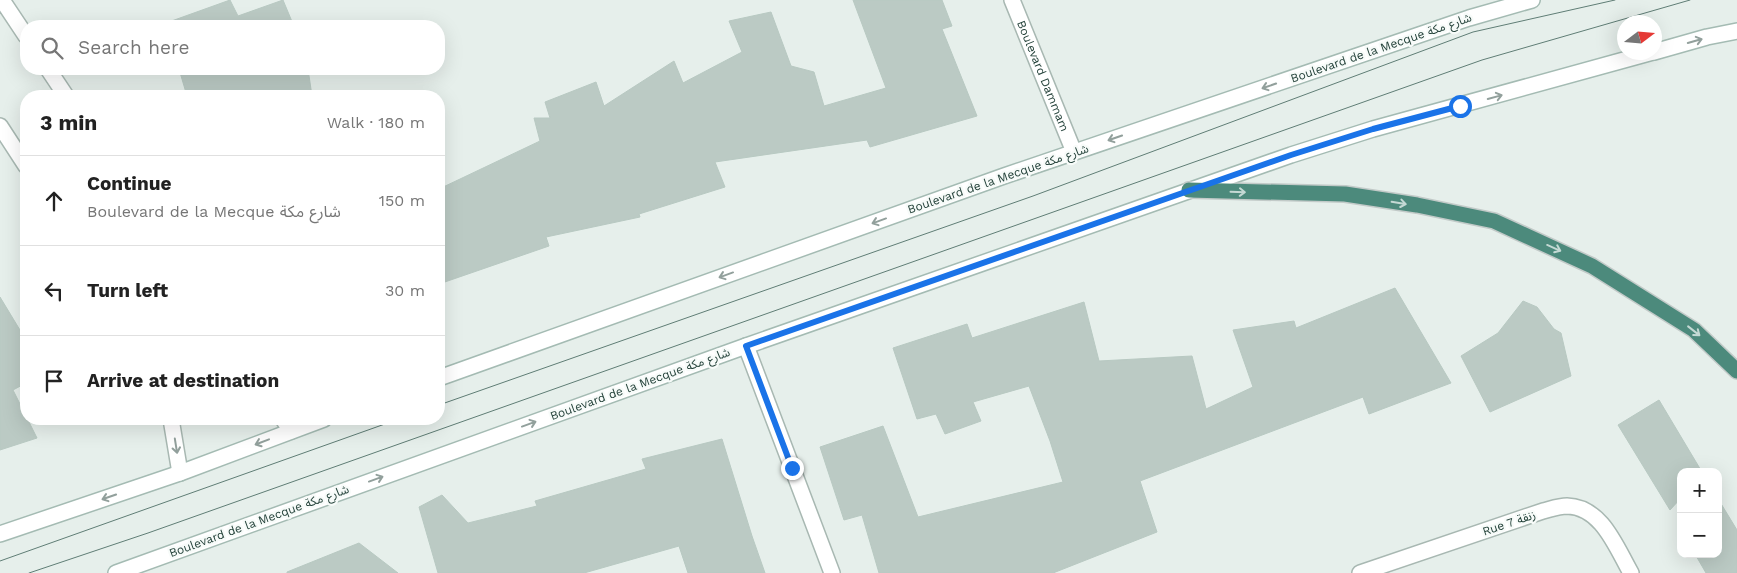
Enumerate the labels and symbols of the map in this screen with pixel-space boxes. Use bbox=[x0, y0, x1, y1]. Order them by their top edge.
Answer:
street label: Boulevard de la Mecque شارع مكة bbox=[1289, 10, 1474, 87]
north arrow bbox=[1617, 15, 1662, 60]
street label: Boulevard Dammam bbox=[1014, 18, 1072, 134]
one-way arrow bbox=[1687, 35, 1703, 45]
one-way arrow bbox=[1261, 81, 1277, 91]
one-way arrow bbox=[1486, 92, 1502, 101]
route start bbox=[1449, 95, 1472, 118]
one-way arrow bbox=[1108, 134, 1124, 143]
street label: Boulevard de la Mecque شارع مكة bbox=[906, 141, 1091, 218]
one-way arrow bbox=[1229, 187, 1245, 196]
one-way arrow bbox=[1391, 198, 1407, 208]
one-way arrow bbox=[872, 217, 888, 226]
one-way arrow bbox=[1546, 244, 1561, 254]
one-way arrow bbox=[719, 271, 735, 280]
one-way arrow bbox=[1687, 326, 1701, 336]
street label: Boulevard de la Mecque شارع مكة bbox=[548, 345, 733, 425]
one-way arrow bbox=[521, 419, 536, 428]
one-way arrow bbox=[171, 437, 181, 453]
one-way arrow bbox=[255, 438, 270, 447]
route end bbox=[781, 457, 804, 480]
one-way arrow bbox=[368, 474, 383, 483]
street label: Boulevard de la Mecque شارع مكة bbox=[167, 482, 352, 562]
one-way arrow bbox=[102, 493, 117, 502]
street label: Rue 7 زنقة bbox=[1481, 507, 1537, 539]

